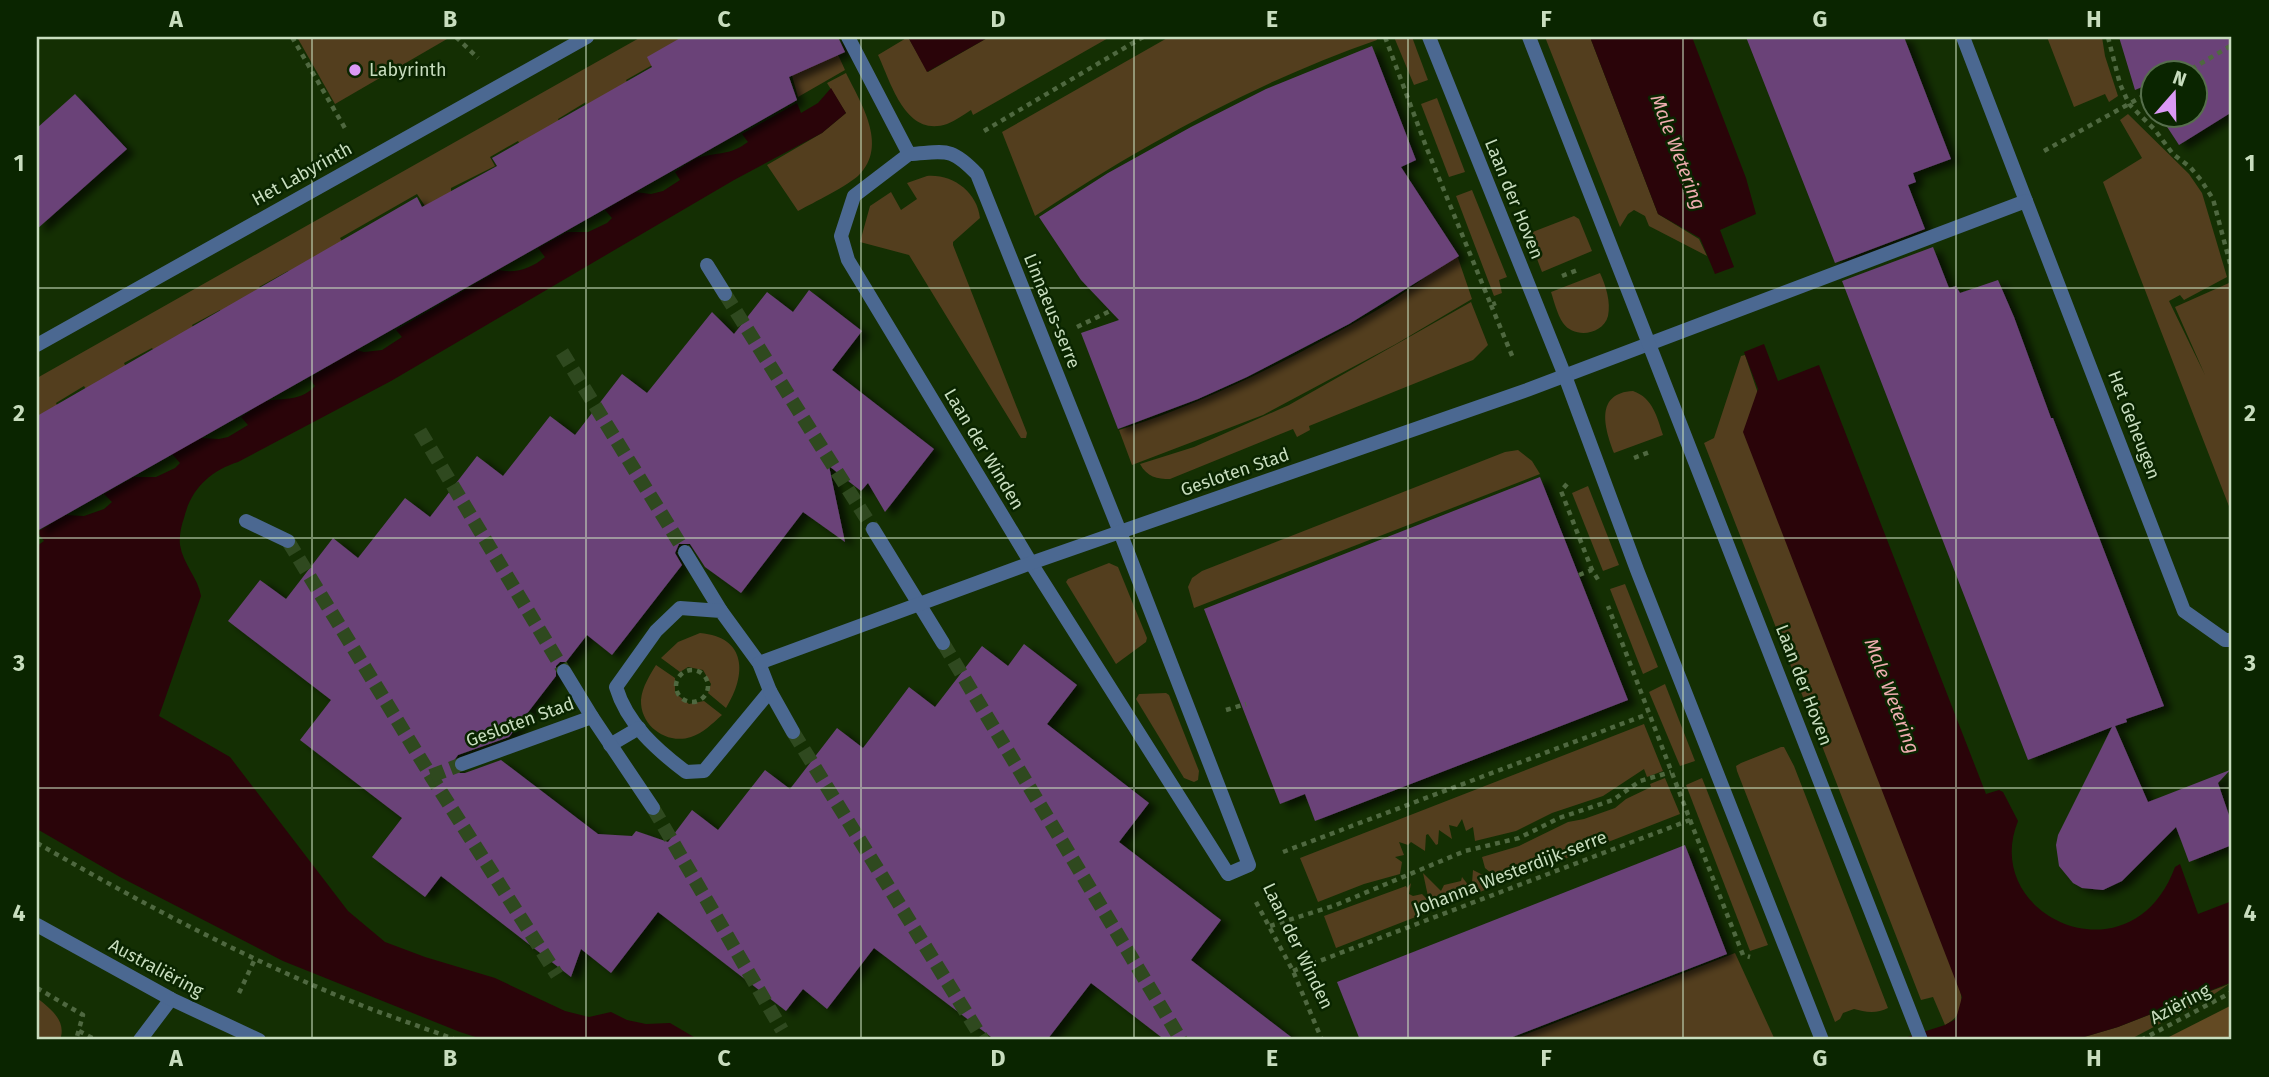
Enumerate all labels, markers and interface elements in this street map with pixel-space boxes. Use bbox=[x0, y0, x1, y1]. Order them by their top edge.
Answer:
text: A bbox=[168, 5, 183, 33]
text: B bbox=[443, 5, 457, 33]
text: C bbox=[717, 5, 731, 33]
text: D bbox=[991, 5, 1006, 33]
text: E bbox=[1266, 5, 1278, 33]
text: F bbox=[1540, 5, 1552, 33]
text: G bbox=[1813, 5, 1827, 33]
text: H bbox=[2086, 5, 2102, 33]
place label: Labyrinth bbox=[369, 59, 447, 81]
north arrow bbox=[2140, 60, 2210, 130]
marker: Labyrinth bbox=[347, 62, 363, 78]
text: N bbox=[2170, 66, 2190, 91]
water label: Male Wetering bbox=[1645, 91, 1711, 213]
street label: Laan der Hoven bbox=[1480, 136, 1548, 262]
street label: Het Labyrinth bbox=[248, 137, 356, 211]
text: 1 bbox=[14, 149, 24, 177]
text: 1 bbox=[2245, 149, 2255, 177]
street label: Linnaeus-serre bbox=[1019, 250, 1085, 372]
street label: Het Geheugen bbox=[2103, 367, 2165, 483]
street label: Laan der Winden bbox=[939, 384, 1029, 514]
text: 2 bbox=[13, 399, 25, 427]
text: 2 bbox=[2244, 399, 2256, 427]
street label: Gesloten Stad bbox=[1178, 443, 1292, 501]
street label: Laan der Hoven bbox=[1771, 621, 1837, 749]
water label: Male Wetering bbox=[1859, 635, 1925, 757]
text: 3 bbox=[12, 649, 25, 677]
text: 3 bbox=[2243, 649, 2256, 677]
street label: Gesloten Stad bbox=[463, 692, 577, 752]
street label: Johanna Westerdijk-serre bbox=[1410, 826, 1610, 920]
street label: Laan der Winden bbox=[1258, 879, 1338, 1013]
text: 4 bbox=[13, 899, 26, 927]
text: 4 bbox=[2244, 899, 2257, 927]
street label: Australiëring bbox=[105, 934, 208, 1002]
street label: Aziëring bbox=[2146, 979, 2214, 1029]
text: A bbox=[168, 1044, 183, 1072]
text: B bbox=[443, 1044, 457, 1072]
text: C bbox=[717, 1044, 731, 1072]
text: D bbox=[991, 1044, 1006, 1072]
text: E bbox=[1266, 1044, 1278, 1072]
text: F bbox=[1540, 1044, 1552, 1072]
text: G bbox=[1813, 1044, 1827, 1072]
text: H bbox=[2086, 1044, 2102, 1072]

